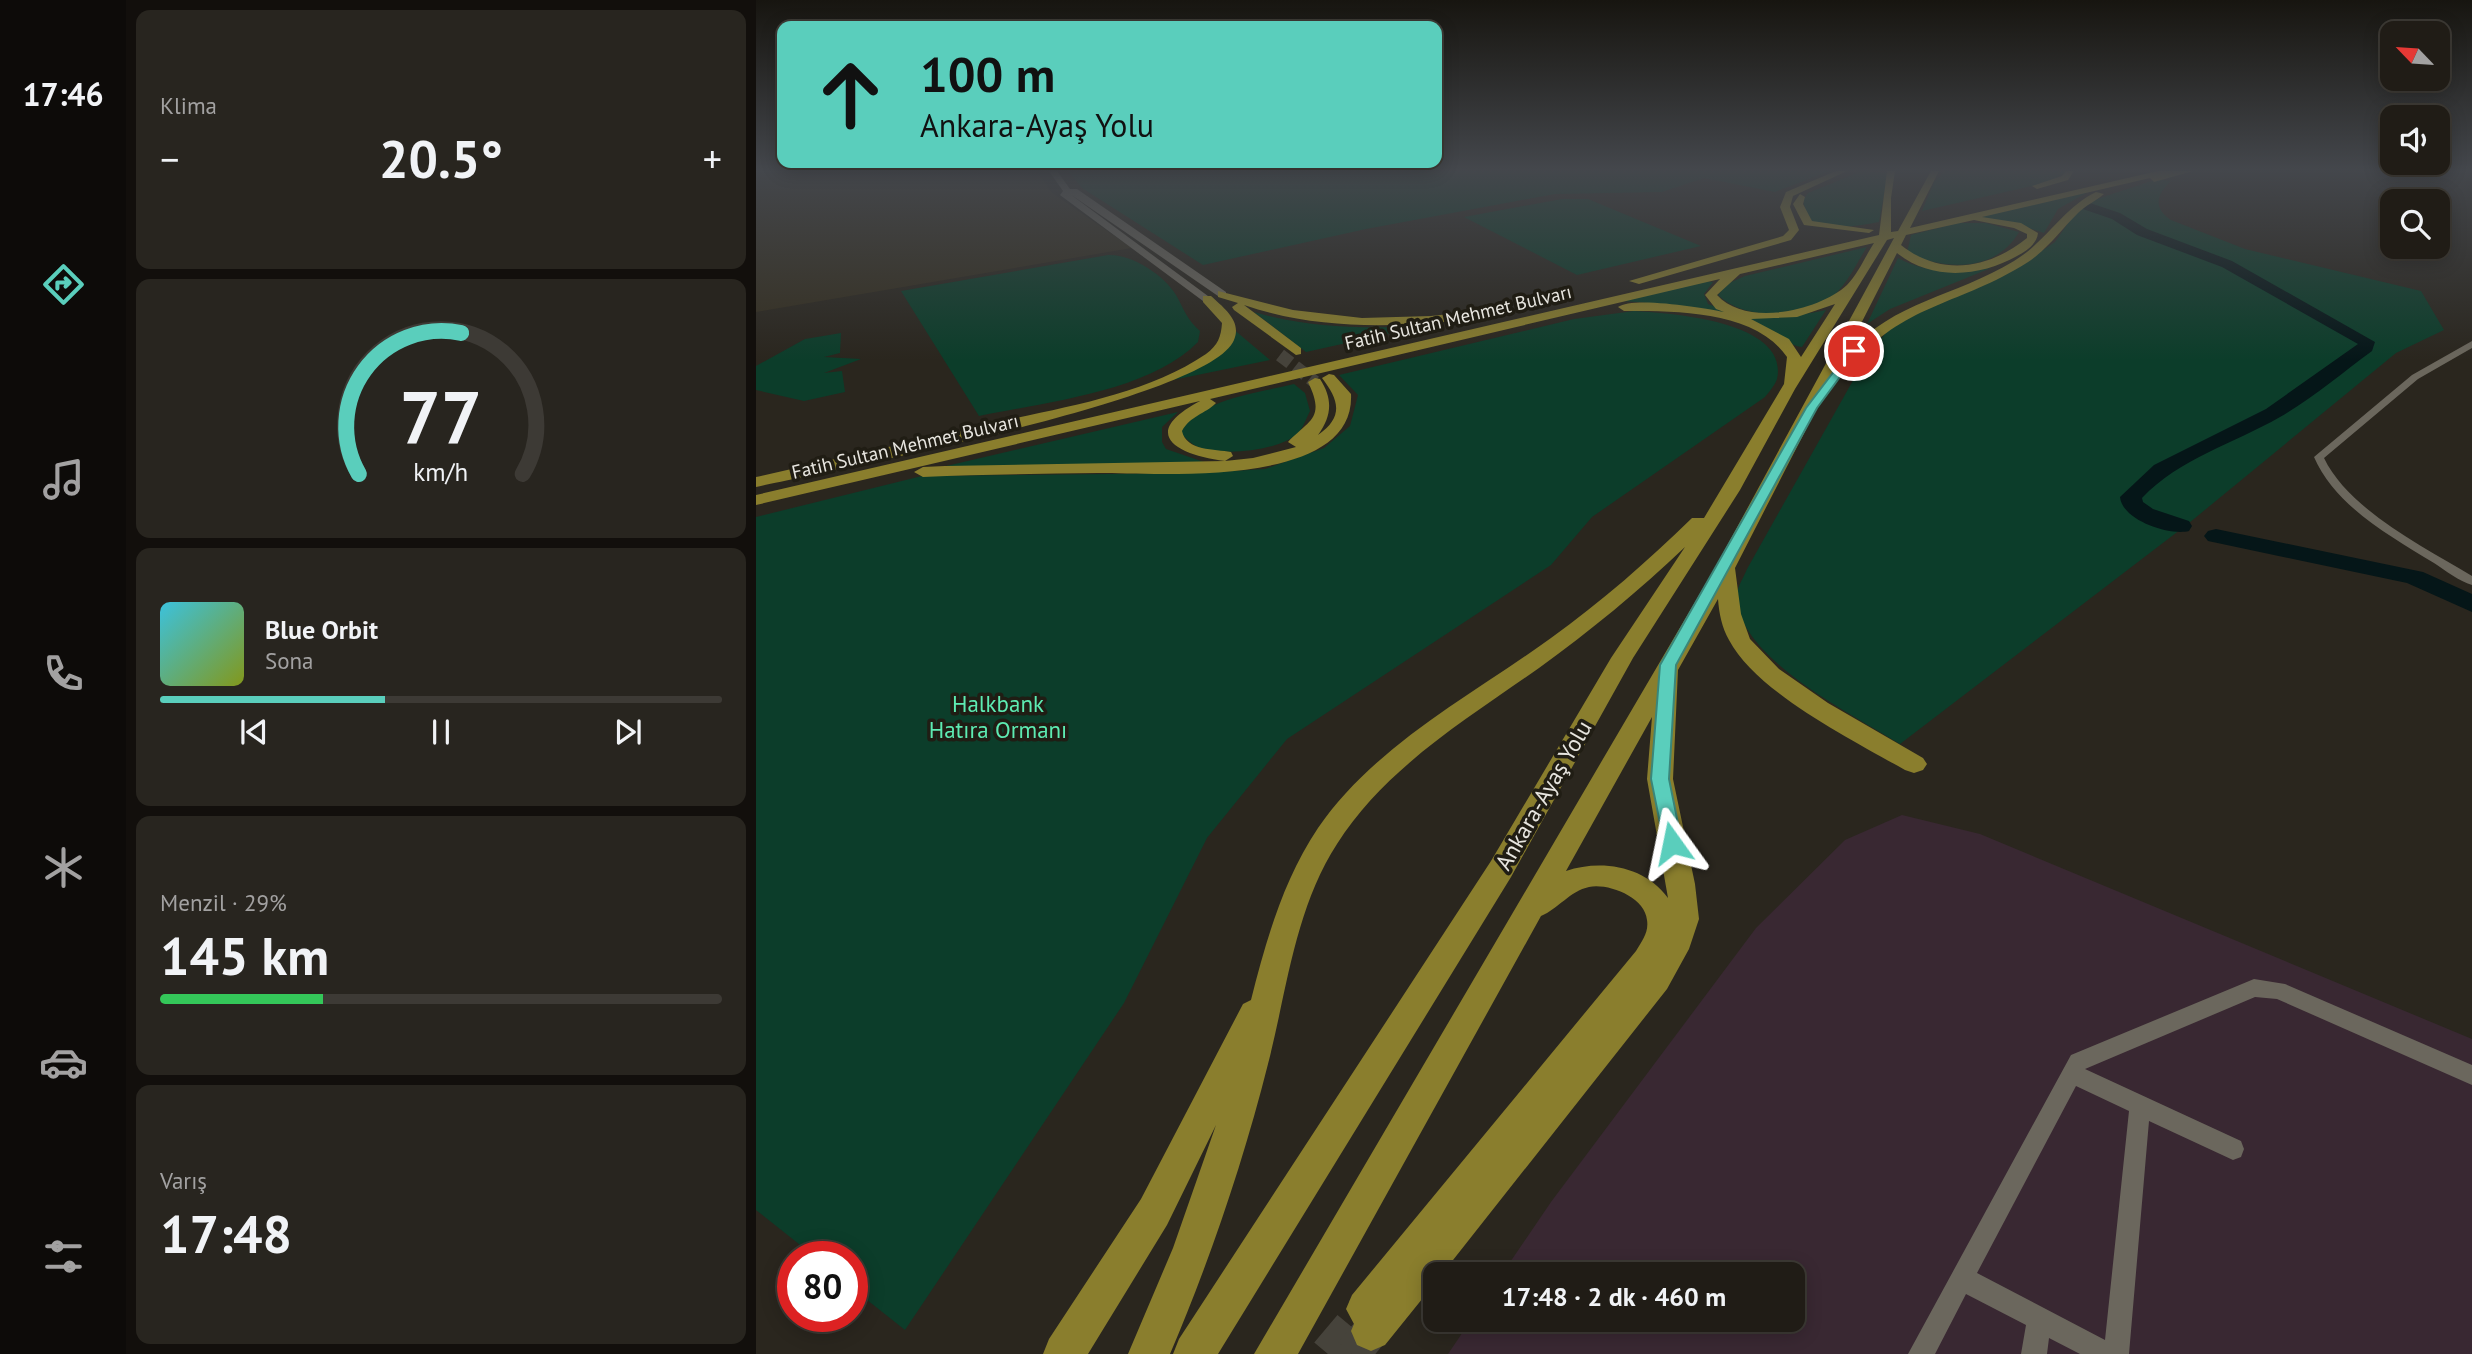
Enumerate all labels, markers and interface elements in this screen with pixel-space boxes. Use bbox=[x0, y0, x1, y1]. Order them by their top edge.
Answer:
north arrow bbox=[2380, 21, 2450, 91]
map controls bbox=[2380, 21, 2450, 259]
text: 100 m bbox=[920, 42, 1055, 106]
icon: ahead bbox=[805, 49, 896, 140]
text: 17:46 bbox=[22, 73, 104, 115]
text: Klima bbox=[160, 91, 217, 120]
text: Ankara-Ayaş Yolu bbox=[920, 104, 1154, 146]
button: sound bbox=[2380, 105, 2450, 175]
text: 20.5° bbox=[379, 125, 503, 192]
text: − bbox=[160, 134, 179, 183]
text: + bbox=[703, 134, 722, 183]
button: search bbox=[2380, 189, 2450, 259]
icon: directions bbox=[39, 260, 88, 309]
street label: Fatih Sultan Mehmet Bulvarı bbox=[1342, 279, 1574, 355]
pin bbox=[1824, 321, 1884, 381]
icon: arrive bbox=[1835, 332, 1873, 370]
text: 77 bbox=[400, 371, 482, 465]
street label: Fatih Sultan Mehmet Bulvarı bbox=[789, 408, 1021, 484]
icon: music bbox=[39, 455, 88, 504]
text: km/h bbox=[414, 456, 468, 488]
text: Blue Orbit bbox=[265, 613, 378, 646]
text: Sona bbox=[265, 646, 314, 675]
icon: phone bbox=[39, 649, 88, 698]
park label: Halkbank Hatıra Ormanı bbox=[929, 689, 1067, 744]
icon: previous bbox=[235, 713, 273, 751]
icon: pause bbox=[422, 713, 460, 751]
icon: next bbox=[609, 713, 647, 751]
street label: Ankara-Ayaş Yolu bbox=[1488, 715, 1598, 875]
position arrow bbox=[1635, 806, 1709, 880]
icon: climate bbox=[39, 843, 88, 892]
text: Menzil · 29% bbox=[160, 888, 287, 917]
text: 145 km bbox=[160, 922, 329, 989]
icon: car bbox=[39, 1038, 88, 1087]
text: Varış bbox=[160, 1166, 207, 1195]
text: 17:48 bbox=[160, 1200, 292, 1267]
icon: filters bbox=[39, 1232, 88, 1281]
speed limit sign: 80 bbox=[777, 1241, 868, 1332]
text: 17:48 · 2 dk · 460 m bbox=[1502, 1280, 1726, 1313]

